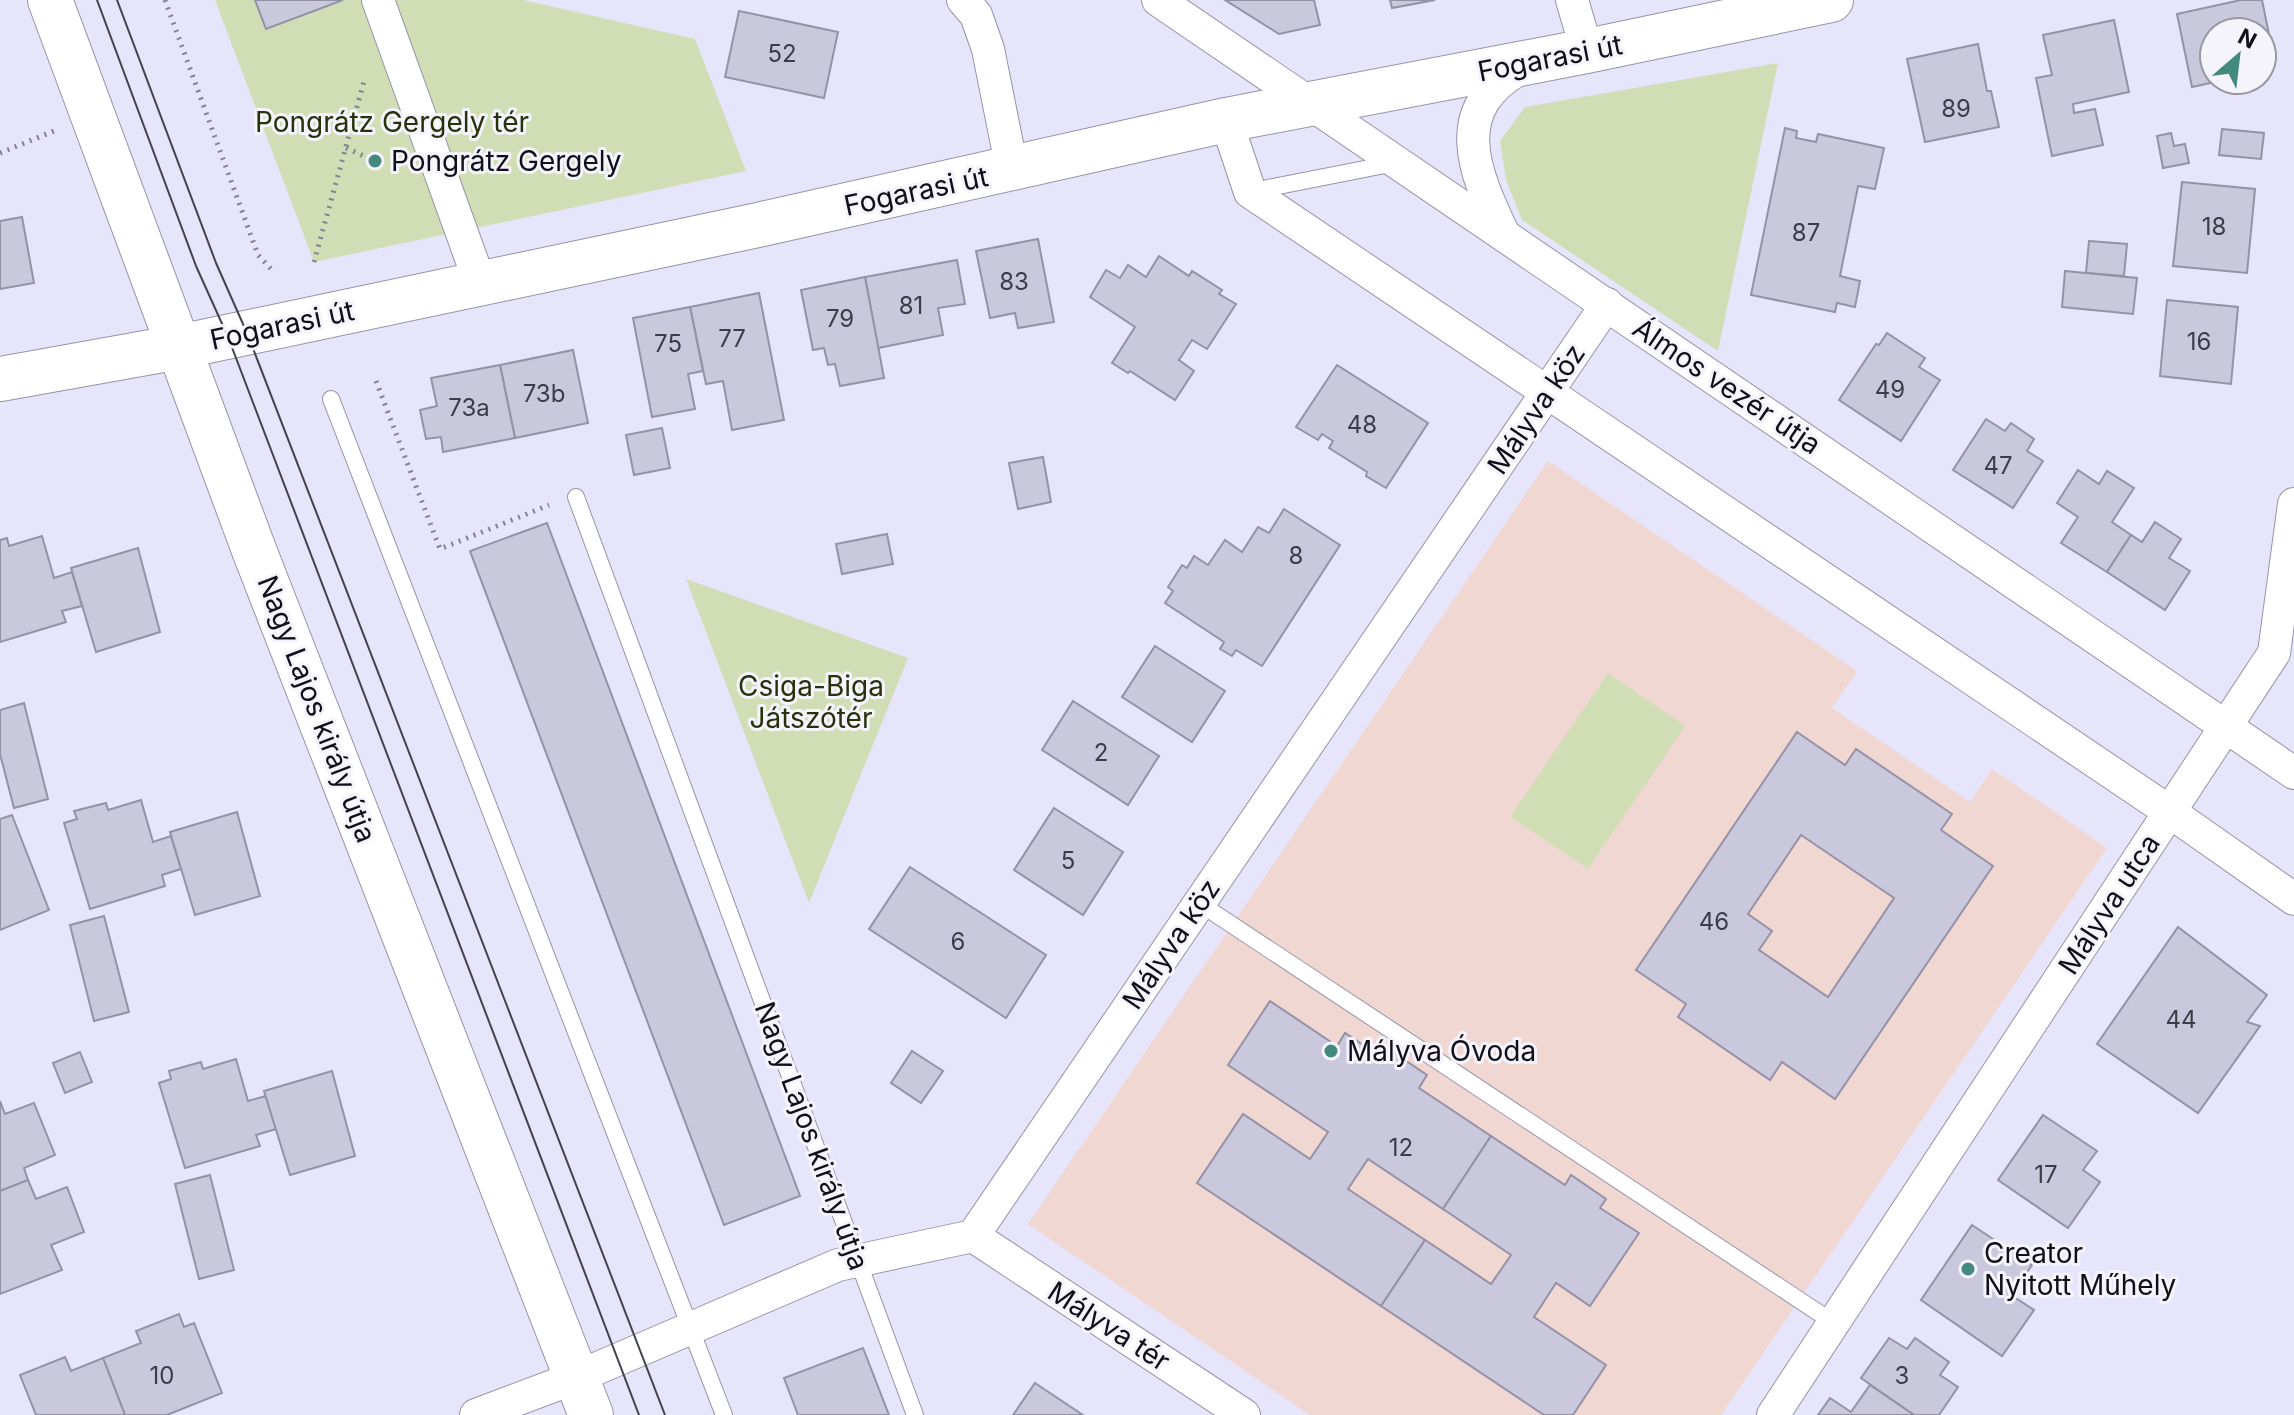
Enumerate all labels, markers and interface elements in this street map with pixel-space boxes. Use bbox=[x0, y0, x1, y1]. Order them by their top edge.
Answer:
north arrow bbox=[2198, 16, 2278, 96]
text: N bbox=[2234, 23, 2261, 54]
street label: Fogarasi út bbox=[1475, 27, 1625, 89]
house number: 52 bbox=[767, 39, 797, 68]
house number: 89 bbox=[1941, 94, 1971, 123]
park label: Pongrátz Gergely tér bbox=[255, 105, 529, 139]
place label: Pongrátz Gergely bbox=[391, 144, 621, 178]
marker: Pongrátz Gergely bbox=[366, 152, 384, 170]
street label: Fogarasi út bbox=[841, 159, 991, 223]
house number: 18 bbox=[2202, 212, 2226, 241]
house number: 87 bbox=[1792, 218, 1820, 247]
house number: 83 bbox=[999, 267, 1029, 296]
house number: 81 bbox=[899, 291, 923, 320]
street label: Fogarasi út bbox=[207, 293, 357, 357]
house number: 79 bbox=[826, 304, 854, 333]
street label: Álmos vezér útja bbox=[1627, 310, 1828, 461]
house number: 77 bbox=[718, 324, 746, 353]
house number: 16 bbox=[2187, 327, 2211, 356]
house number: 75 bbox=[654, 329, 682, 358]
street label: Mályva köz bbox=[1480, 338, 1592, 480]
house number: 49 bbox=[1875, 375, 1905, 404]
house number: 73b bbox=[523, 379, 565, 408]
house number: 73a bbox=[448, 393, 490, 422]
house number: 48 bbox=[1347, 410, 1377, 439]
house number: 47 bbox=[1983, 451, 2013, 480]
house number: 8 bbox=[1289, 541, 1303, 570]
street label: Nagy Lajos király útja bbox=[250, 571, 384, 847]
park label: Csiga-Biga Játszótér bbox=[738, 669, 884, 735]
house number: 2 bbox=[1094, 738, 1108, 767]
street label: Mályva utca bbox=[2051, 828, 2167, 980]
house number: 5 bbox=[1061, 846, 1075, 875]
street label: Mályva köz bbox=[1115, 873, 1227, 1015]
house number: 46 bbox=[1699, 907, 1729, 936]
house number: 6 bbox=[951, 927, 965, 956]
street label: Nagy Lajos király útja bbox=[748, 997, 876, 1275]
house number: 44 bbox=[2165, 1005, 2197, 1034]
place label: Mályva Óvoda bbox=[1347, 1034, 1536, 1068]
marker: Mályva Óvoda bbox=[1322, 1042, 1340, 1060]
house number: 12 bbox=[1389, 1133, 1413, 1162]
house number: 17 bbox=[2034, 1160, 2058, 1189]
place label: Creator Nyitott Műhely bbox=[1984, 1236, 2176, 1302]
marker: Creator Nyitott Műhely bbox=[1959, 1260, 1977, 1278]
street label: Mályva tér bbox=[1042, 1274, 1176, 1378]
house number: 10 bbox=[150, 1361, 174, 1390]
house number: 3 bbox=[1895, 1361, 1909, 1390]

